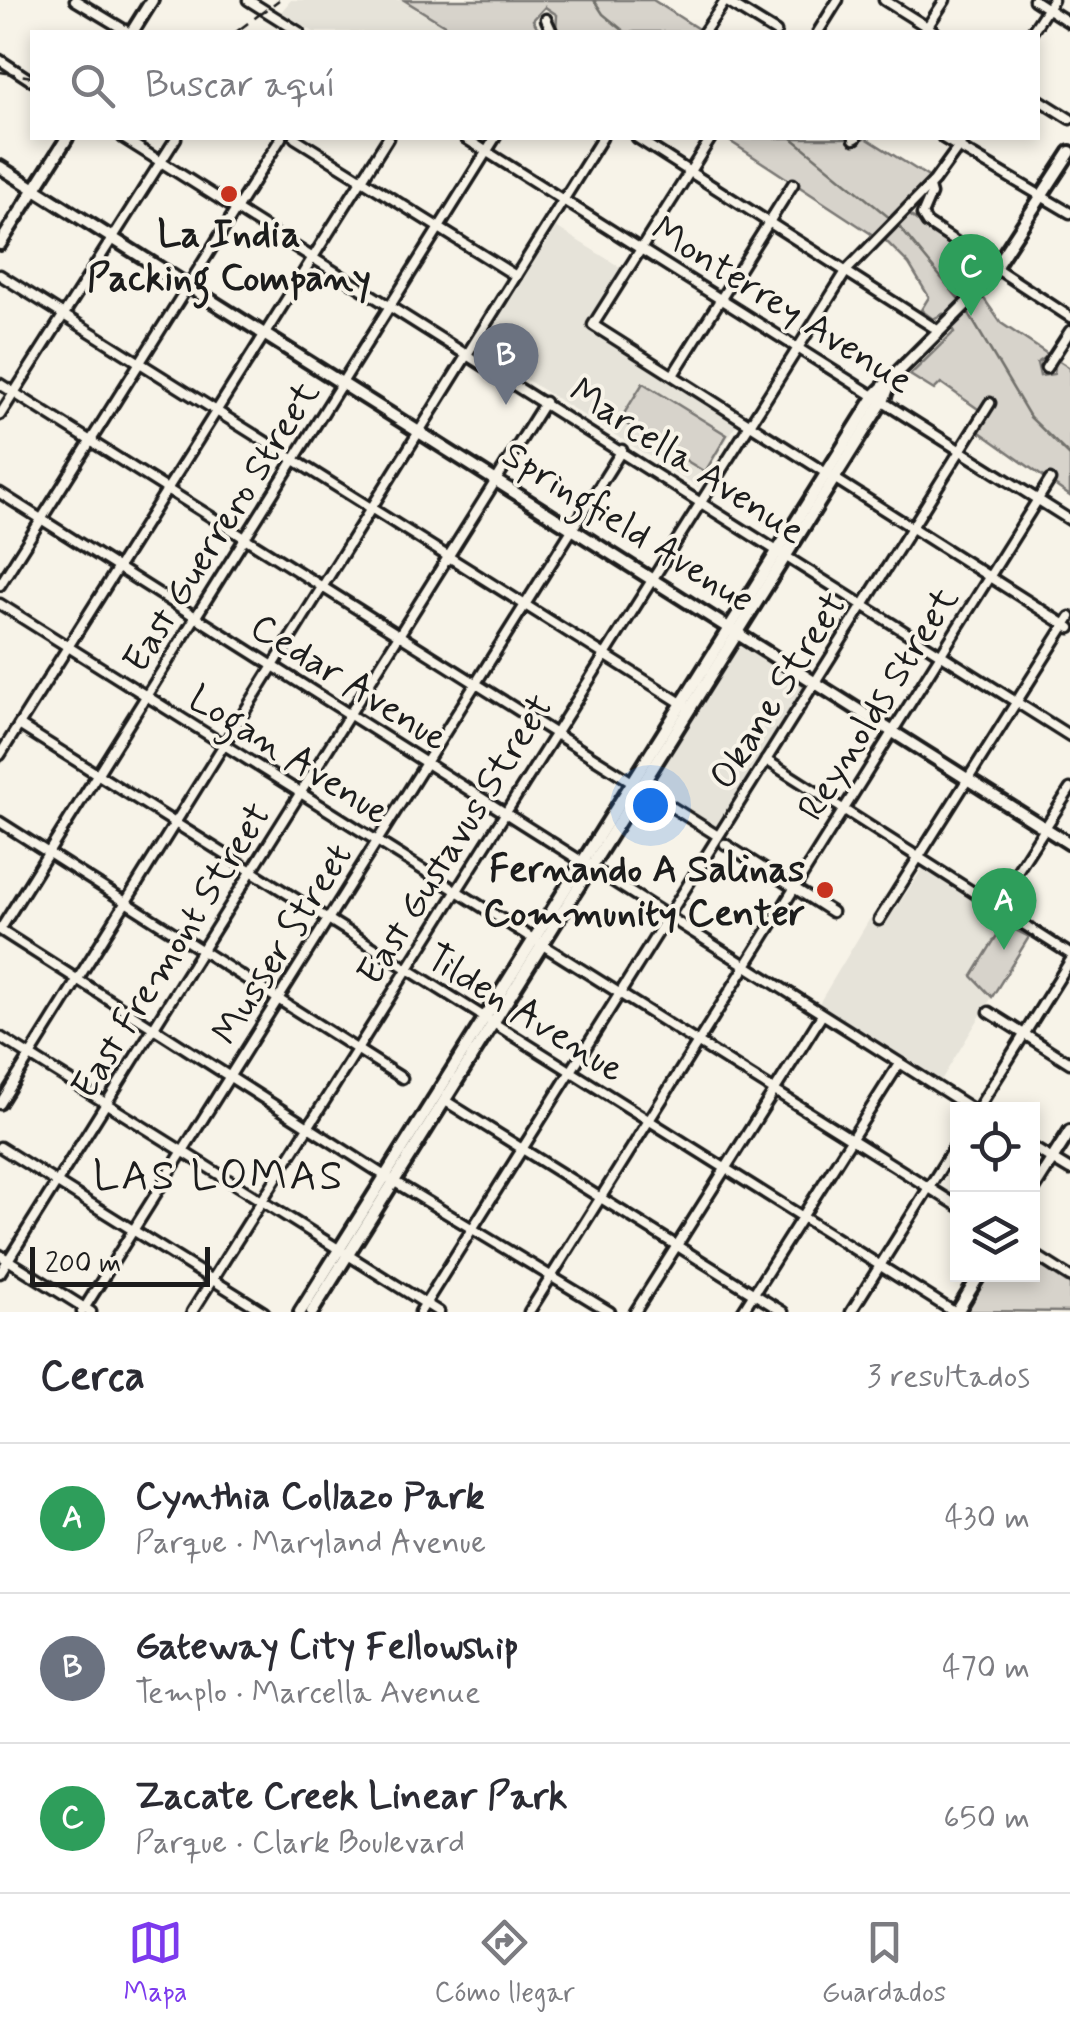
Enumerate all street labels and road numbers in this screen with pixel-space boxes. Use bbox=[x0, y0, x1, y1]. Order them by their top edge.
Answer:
street label: Monterrey Avenue bbox=[642, 206, 922, 406]
street label: Marcella Avenue bbox=[559, 368, 814, 557]
street label: East Guerrero Street bbox=[113, 372, 332, 682]
street label: Springfield Avenue bbox=[490, 431, 763, 629]
street label: Reynolds Street bbox=[788, 578, 971, 830]
street label: Okane Street bbox=[699, 584, 859, 799]
street label: Cedar Avenue bbox=[241, 603, 457, 763]
street label: Logan Avenue bbox=[177, 675, 399, 841]
street label: East Gustavus Street bbox=[347, 686, 565, 995]
street label: East Fremont Street bbox=[61, 794, 283, 1109]
street label: Musser Street bbox=[202, 834, 365, 1054]
street label: Tilden Avenue bbox=[416, 934, 633, 1095]

